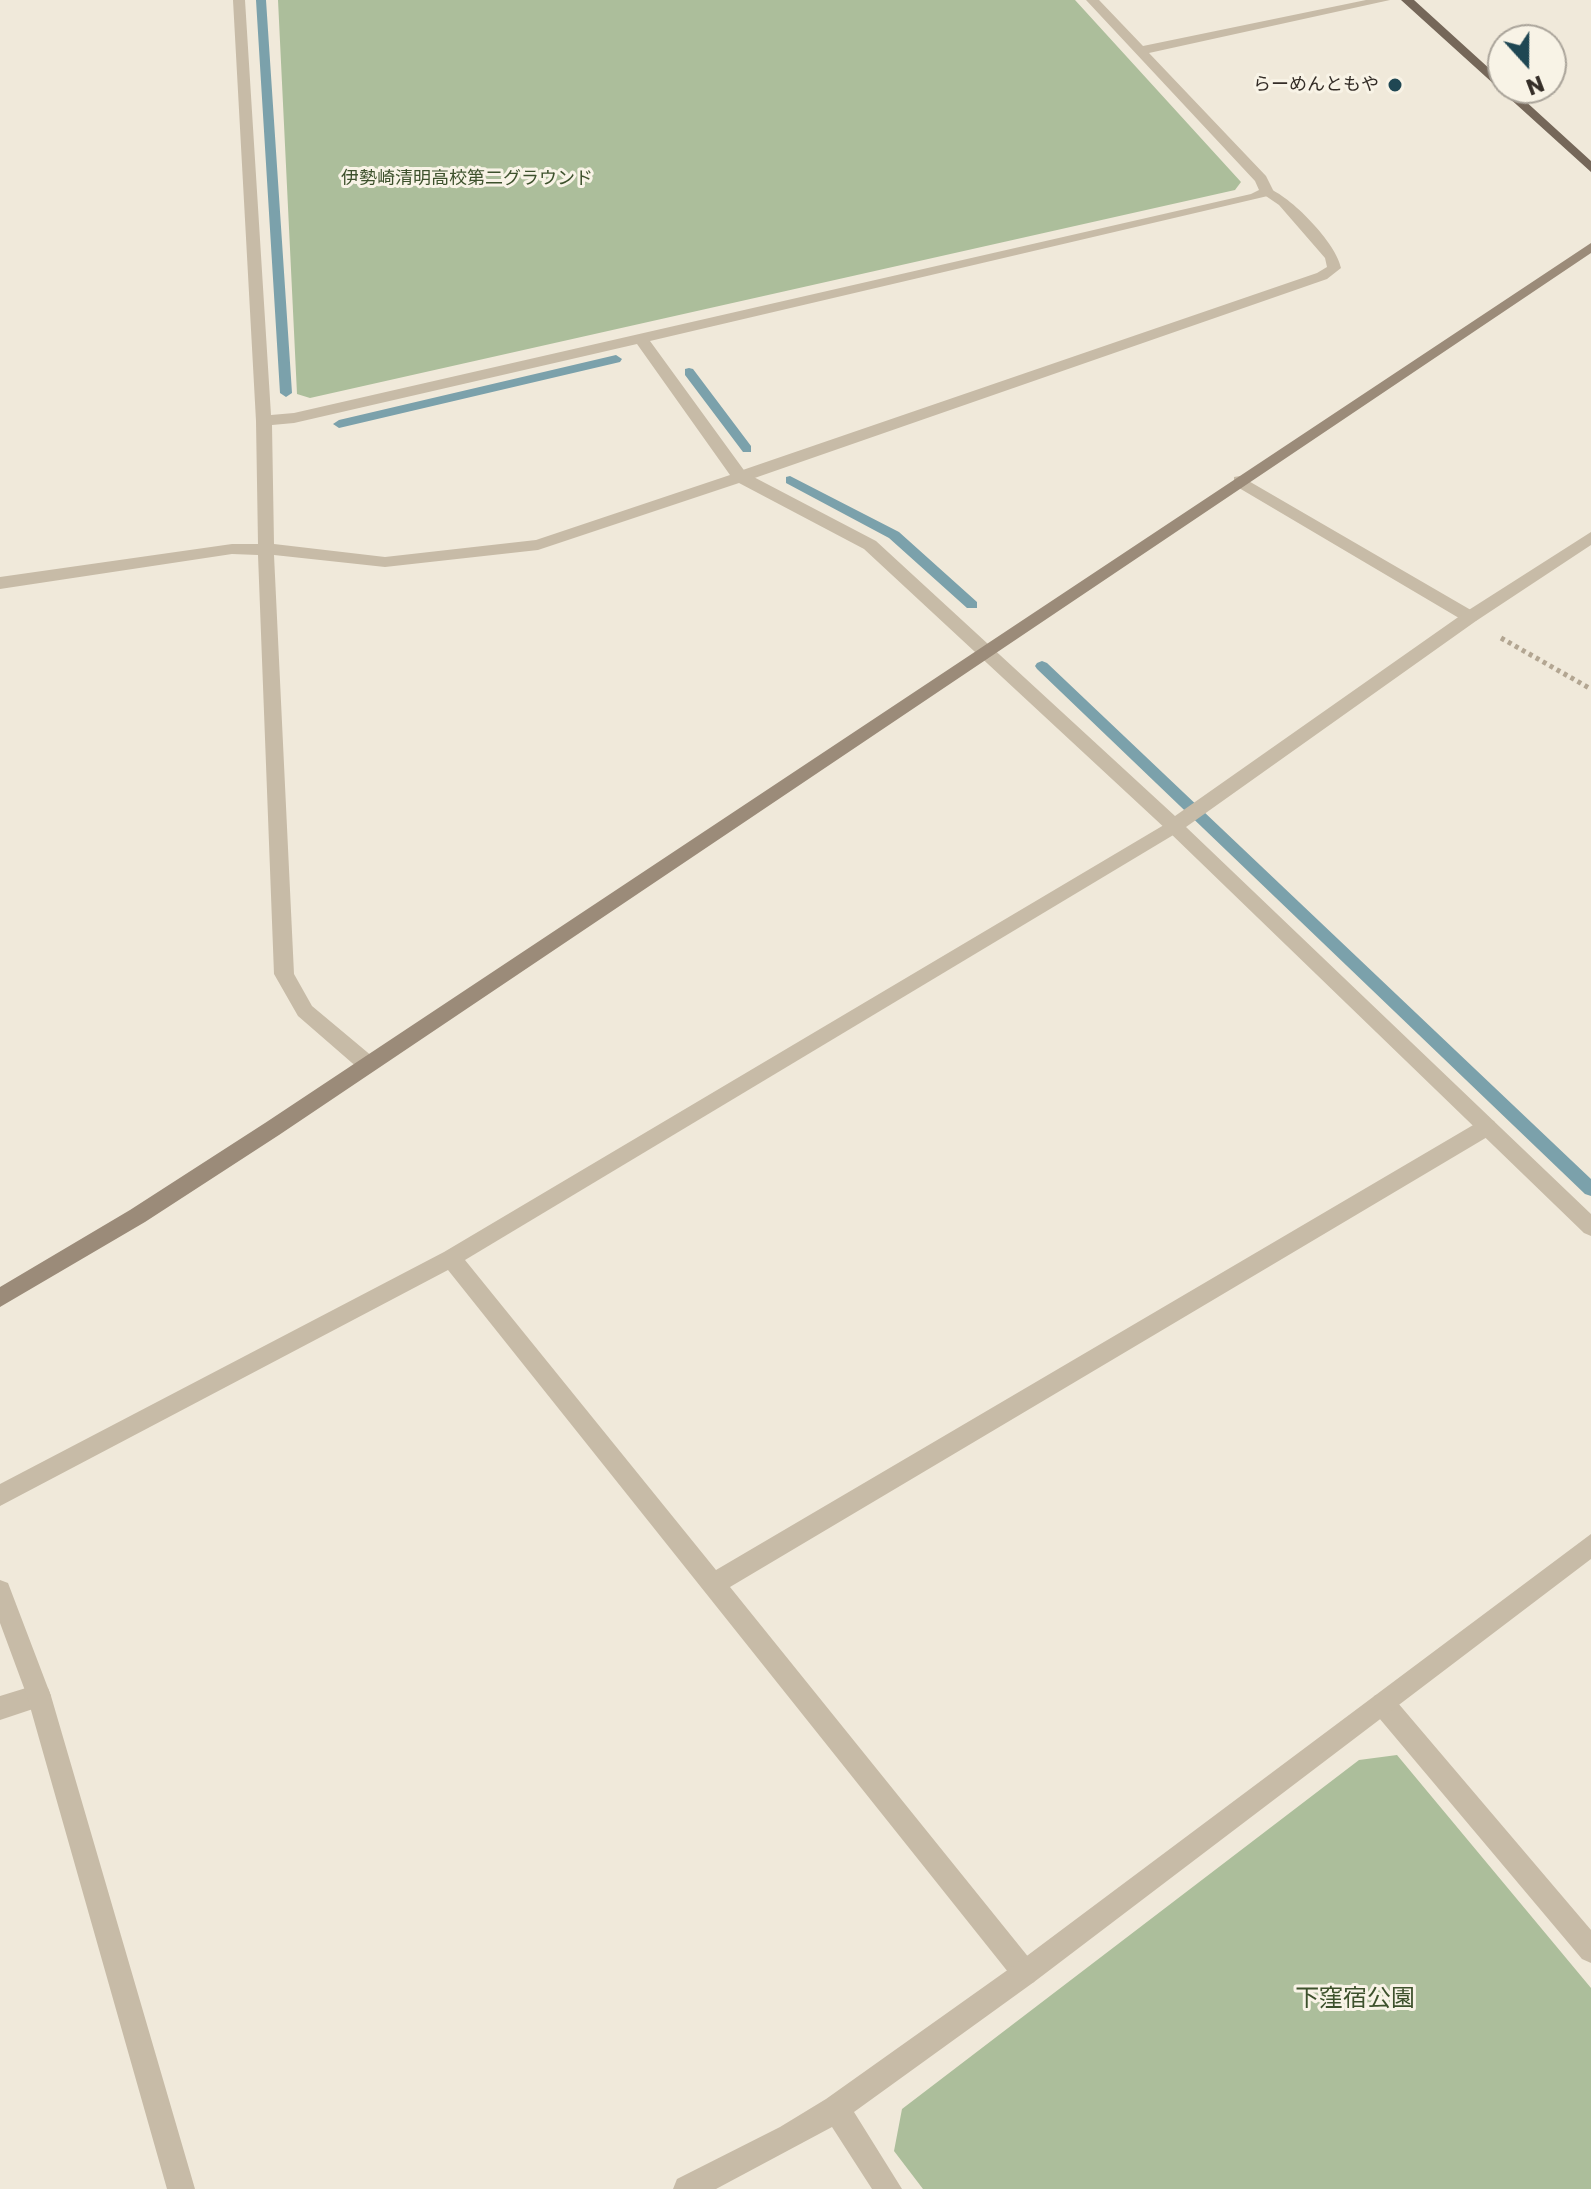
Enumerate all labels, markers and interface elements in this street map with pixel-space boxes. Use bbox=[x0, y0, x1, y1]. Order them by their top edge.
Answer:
north arrow bbox=[1487, 24, 1567, 104]
text: N bbox=[1522, 68, 1548, 102]
place label: らーめんともや bbox=[1253, 74, 1379, 96]
marker: らーめんともや bbox=[1386, 76, 1404, 94]
park label: 伊勢崎清明高校第二グラウンド bbox=[341, 168, 593, 190]
park label: 下窪宿公園 bbox=[1295, 1986, 1415, 2014]

